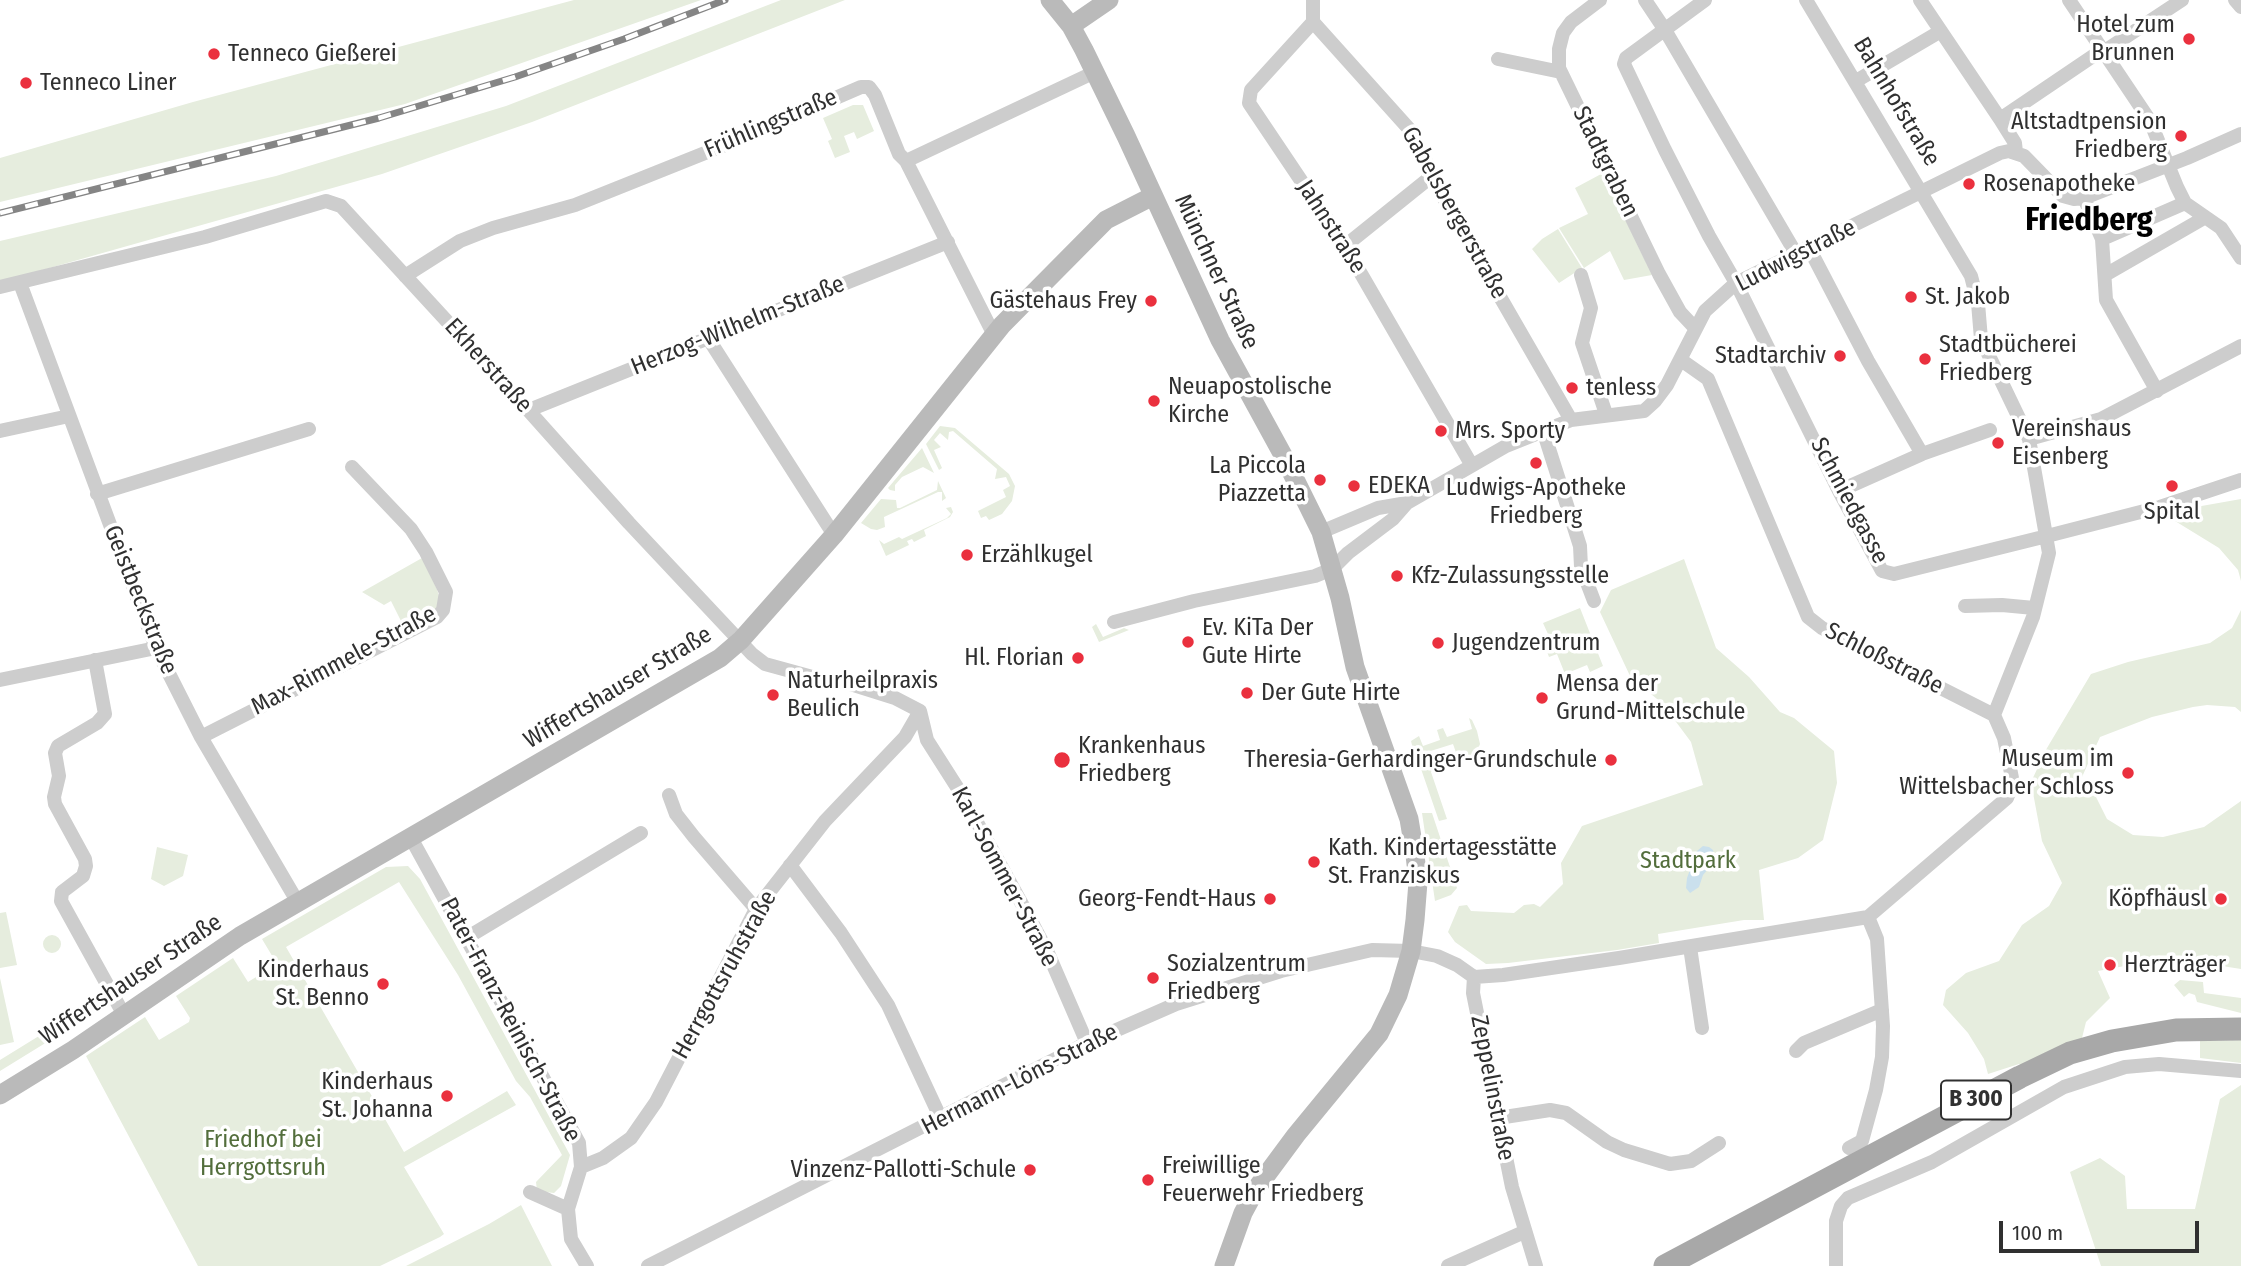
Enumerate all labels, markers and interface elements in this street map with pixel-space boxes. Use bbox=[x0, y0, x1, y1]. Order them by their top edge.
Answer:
place label: Hotel zum Brunnen bbox=[2076, 11, 2175, 67]
marker: Hotel zum Brunnen bbox=[2181, 31, 2197, 47]
street label: Bahnhofstraße bbox=[1846, 32, 1946, 172]
place label: Tenneco Gießerei bbox=[228, 40, 397, 68]
marker: Tenneco Gießerei bbox=[206, 46, 222, 62]
place label: Tenneco Liner bbox=[40, 69, 176, 97]
marker: Tenneco Liner bbox=[18, 75, 34, 91]
street label: Frühlingstraße bbox=[700, 83, 842, 165]
street label: Stadtgraben bbox=[1566, 102, 1644, 222]
place label: Altstadtpension Friedberg bbox=[2011, 108, 2167, 164]
street label: Gabelsbergerstraße bbox=[1395, 122, 1513, 304]
marker: Altstadtpension Friedberg bbox=[2173, 128, 2189, 144]
place label: Rosenapotheke bbox=[1983, 170, 2135, 198]
street label: Jahnstraße bbox=[1290, 175, 1372, 279]
marker: Rosenapotheke bbox=[1961, 176, 1977, 192]
street label: Münchner Straße bbox=[1168, 190, 1264, 354]
district label: Friedberg bbox=[2025, 202, 2153, 240]
street label: Ludwigstraße bbox=[1731, 213, 1861, 299]
street label: Herzog-Wilhelm-Straße bbox=[627, 270, 849, 382]
place label: St. Jakob bbox=[1925, 283, 2010, 311]
place label: Gästehaus Frey bbox=[989, 287, 1137, 315]
marker: St. Jakob bbox=[1903, 289, 1919, 305]
marker: Gästehaus Frey bbox=[1143, 293, 1159, 309]
street label: Ekherstraße bbox=[438, 313, 538, 419]
place label: Stadtbücherei Friedberg bbox=[1939, 331, 2077, 387]
place label: Stadtarchiv bbox=[1715, 342, 1826, 370]
marker: Stadtarchiv bbox=[1832, 348, 1848, 364]
marker: Stadtbücherei Friedberg bbox=[1917, 351, 1933, 367]
place label: Neuapostolische Kirche bbox=[1168, 373, 1332, 429]
place label: tenless bbox=[1586, 374, 1656, 402]
marker: tenless bbox=[1564, 380, 1580, 396]
marker: Neuapostolische Kirche bbox=[1146, 393, 1162, 409]
place label: Vereinshaus Eisenberg bbox=[2012, 415, 2131, 471]
place label: Mrs. Sporty bbox=[1455, 417, 1565, 445]
marker: Mrs. Sporty bbox=[1433, 423, 1449, 439]
street label: Schmiedgasse bbox=[1804, 433, 1894, 569]
marker: Vereinshaus Eisenberg bbox=[1990, 435, 2006, 451]
place label: La Piccola Piazzetta bbox=[1209, 452, 1306, 508]
marker: Ludwigs-Apotheke Friedberg bbox=[1528, 455, 1544, 471]
marker: La Piccola Piazzetta bbox=[1312, 472, 1328, 488]
place label: EDEKA bbox=[1368, 472, 1430, 500]
place label: Ludwigs-Apotheke Friedberg bbox=[1446, 474, 1626, 530]
marker: EDEKA bbox=[1346, 478, 1362, 494]
marker: Spital bbox=[2164, 478, 2180, 494]
place label: Spital bbox=[2144, 498, 2200, 526]
street label: Geistbeckstraße bbox=[97, 521, 183, 679]
place label: Erzählkugel bbox=[981, 541, 1093, 569]
marker: Erzählkugel bbox=[959, 547, 975, 563]
place label: Kfz-Zulassungsstelle bbox=[1411, 562, 1609, 590]
marker: Kfz-Zulassungsstelle bbox=[1389, 568, 1405, 584]
street label: Max-Rimmele-Straße bbox=[247, 600, 441, 722]
place label: Ev. KiTa Der Gute Hirte bbox=[1202, 614, 1313, 670]
street label: Schloßstraße bbox=[1820, 617, 1948, 701]
street label: Wiffertshauser Straße bbox=[519, 621, 717, 755]
place label: Jugendzentrum bbox=[1452, 629, 1600, 657]
marker: Ev. KiTa Der Gute Hirte bbox=[1180, 634, 1196, 650]
marker: Jugendzentrum bbox=[1430, 635, 1446, 651]
place label: Hl. Florian bbox=[964, 644, 1064, 672]
marker: Hl. Florian bbox=[1070, 650, 1086, 666]
place label: Naturheilpraxis Beulich bbox=[787, 667, 938, 723]
place label: Mensa der Grund-Mittelschule bbox=[1556, 670, 1745, 726]
place label: Der Gute Hirte bbox=[1261, 679, 1400, 707]
marker: Der Gute Hirte bbox=[1239, 685, 1255, 701]
marker: Naturheilpraxis Beulich bbox=[765, 687, 781, 703]
marker: Mensa der Grund-Mittelschule bbox=[1534, 690, 1550, 706]
place label: Krankenhaus Friedberg bbox=[1078, 732, 1205, 788]
place label: Museum im Wittelsbacher Schloss bbox=[1899, 745, 2114, 801]
place label: Theresia-Gerhardinger-Grundschule bbox=[1244, 746, 1597, 774]
marker: Krankenhaus Friedberg bbox=[1052, 750, 1072, 770]
marker: Theresia-Gerhardinger-Grundschule bbox=[1603, 752, 1619, 768]
marker: Museum im Wittelsbacher Schloss bbox=[2120, 765, 2136, 781]
street label: Karl-Sommer-Straße bbox=[945, 782, 1063, 972]
place label: Kath. Kindertagesstätte St. Franziskus bbox=[1328, 834, 1557, 890]
park label: Stadtpark bbox=[1640, 847, 1736, 875]
marker: Kath. Kindertagesstätte St. Franziskus bbox=[1306, 854, 1322, 870]
place label: Georg-Fendt-Haus bbox=[1078, 885, 1256, 913]
place label: Köpfhäusl bbox=[2108, 885, 2207, 913]
street label: Herrgottsruhstraße bbox=[667, 886, 783, 1064]
marker: Georg-Fendt-Haus bbox=[1262, 891, 1278, 907]
marker: Köpfhäusl bbox=[2213, 891, 2229, 907]
street label: Pater-Franz-Reinisch-Straße bbox=[433, 893, 587, 1147]
street label: Wiffertshauser Straße bbox=[34, 908, 228, 1052]
place label: Sozialzentrum Friedberg bbox=[1167, 950, 1306, 1006]
place label: Herzträger bbox=[2124, 951, 2226, 979]
place label: Kinderhaus St. Benno bbox=[257, 956, 369, 1012]
marker: Herzträger bbox=[2102, 957, 2118, 973]
marker: Sozialzentrum Friedberg bbox=[1145, 970, 1161, 986]
marker: Kinderhaus St. Benno bbox=[375, 976, 391, 992]
street label: Zeppelinstraße bbox=[1464, 1013, 1520, 1163]
street label: Hermann-Löns-Straße bbox=[917, 1018, 1123, 1142]
place label: Kinderhaus St. Johanna bbox=[321, 1068, 433, 1124]
road number: B 300 bbox=[1941, 1080, 2011, 1120]
marker: Kinderhaus St. Johanna bbox=[439, 1088, 455, 1104]
park label: Friedhof bei Herrgottsruh bbox=[200, 1126, 326, 1182]
place label: Freiwillige Feuerwehr Friedberg bbox=[1162, 1152, 1363, 1208]
place label: Vinzenz-Pallotti-Schule bbox=[791, 1156, 1016, 1184]
marker: Vinzenz-Pallotti-Schule bbox=[1022, 1162, 1038, 1178]
marker: Freiwillige Feuerwehr Friedberg bbox=[1140, 1172, 1156, 1188]
scale bar bbox=[2003, 1206, 2202, 1250]
text: 100 m bbox=[2012, 1220, 2063, 1246]

